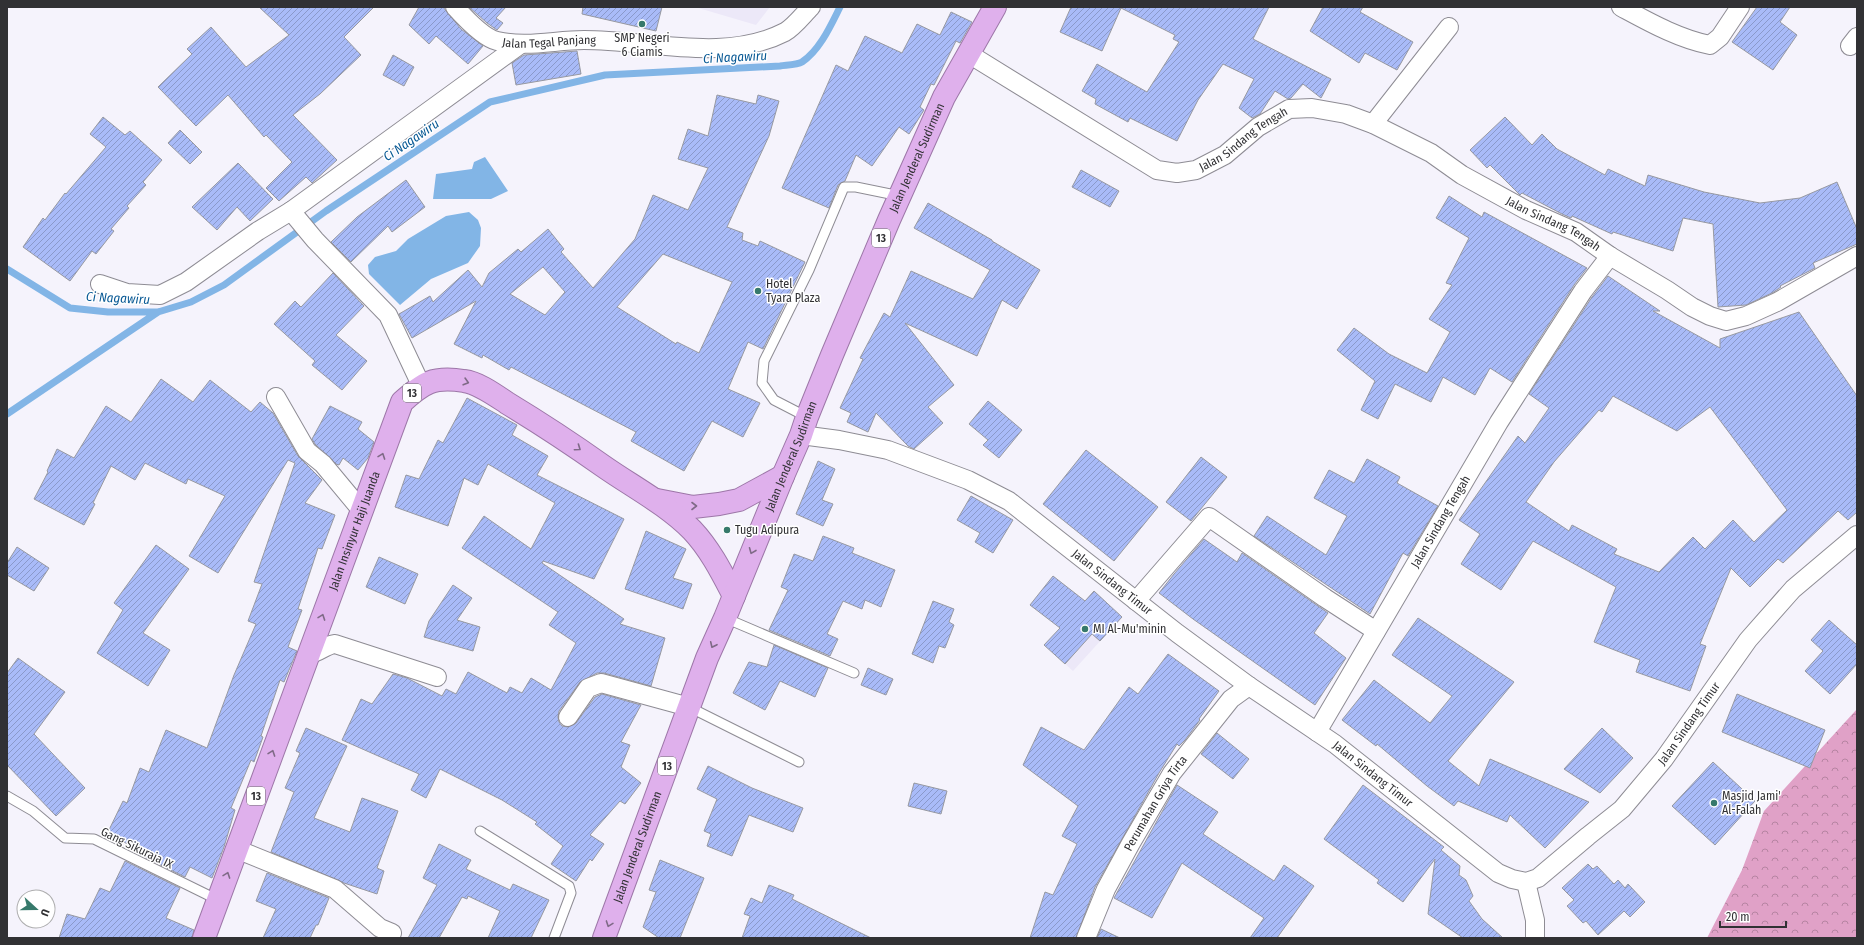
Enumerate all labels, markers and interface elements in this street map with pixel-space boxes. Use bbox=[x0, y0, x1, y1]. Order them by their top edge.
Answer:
marker: SMP Negeri 6 Ciamis bbox=[637, 19, 647, 29]
place label: SMP Negeri 6 Ciamis bbox=[614, 31, 670, 59]
street label: Jalan Tegal Panjang bbox=[501, 33, 597, 51]
water label: Ci Nagawiru bbox=[703, 48, 768, 66]
street label: Jalan Jenderal Sudirman bbox=[886, 101, 947, 214]
street label: Jalan Sindang Tengah bbox=[1197, 104, 1290, 174]
water label: Ci Nagawiru bbox=[380, 116, 442, 164]
street label: Jalan Sindang Tengah bbox=[1504, 194, 1603, 254]
road number: 13 bbox=[872, 229, 890, 247]
place label: Hotel Tyara Plaza bbox=[766, 277, 820, 305]
marker: Hotel Tyara Plaza bbox=[753, 286, 763, 296]
water label: Ci Nagawiru bbox=[86, 289, 151, 307]
one-way arrow bbox=[463, 377, 470, 386]
road number: 13 bbox=[403, 384, 421, 402]
street label: Jalan Jenderal Sudirman bbox=[762, 399, 820, 513]
one-way arrow bbox=[574, 443, 581, 451]
one-way arrow bbox=[377, 453, 385, 460]
street label: Jalan Insinyur Haji Juanda bbox=[326, 469, 383, 592]
street label: Jalan Sindang Tengah bbox=[1408, 473, 1473, 570]
one-way arrow bbox=[691, 502, 697, 510]
place label: Tugu Adipura bbox=[735, 523, 799, 537]
marker: Tugu Adipura bbox=[722, 525, 732, 535]
street label: Jalan Sindang Timur bbox=[1069, 546, 1156, 618]
one-way arrow bbox=[749, 547, 757, 554]
one-way arrow bbox=[318, 614, 326, 621]
place label: MI Al-Mu'minin bbox=[1093, 622, 1166, 636]
marker: MI Al-Mu'minin bbox=[1080, 624, 1090, 634]
one-way arrow bbox=[710, 640, 718, 648]
street label: Jalan Sindang Timur bbox=[1655, 679, 1723, 768]
street label: Jalan Sindang Timur bbox=[1330, 738, 1416, 810]
one-way arrow bbox=[267, 750, 276, 757]
street label: Perumahan Griya Tirta bbox=[1121, 753, 1190, 853]
road number: 13 bbox=[658, 757, 676, 775]
road number: 13 bbox=[247, 787, 265, 805]
street label: Jalan Jenderal Sudirman bbox=[611, 789, 664, 905]
place label: Masjid Jami' Al-Falah bbox=[1722, 789, 1781, 817]
marker: Masjid Jami' Al-Falah bbox=[1709, 798, 1719, 808]
street label: Gang Sikuraja IX bbox=[99, 824, 176, 872]
one-way arrow bbox=[222, 872, 231, 879]
north arrow bbox=[16, 889, 56, 929]
scale bar bbox=[1720, 903, 1786, 929]
text: U bbox=[38, 907, 52, 918]
text: 20 m bbox=[1726, 910, 1750, 924]
one-way arrow bbox=[605, 921, 613, 928]

